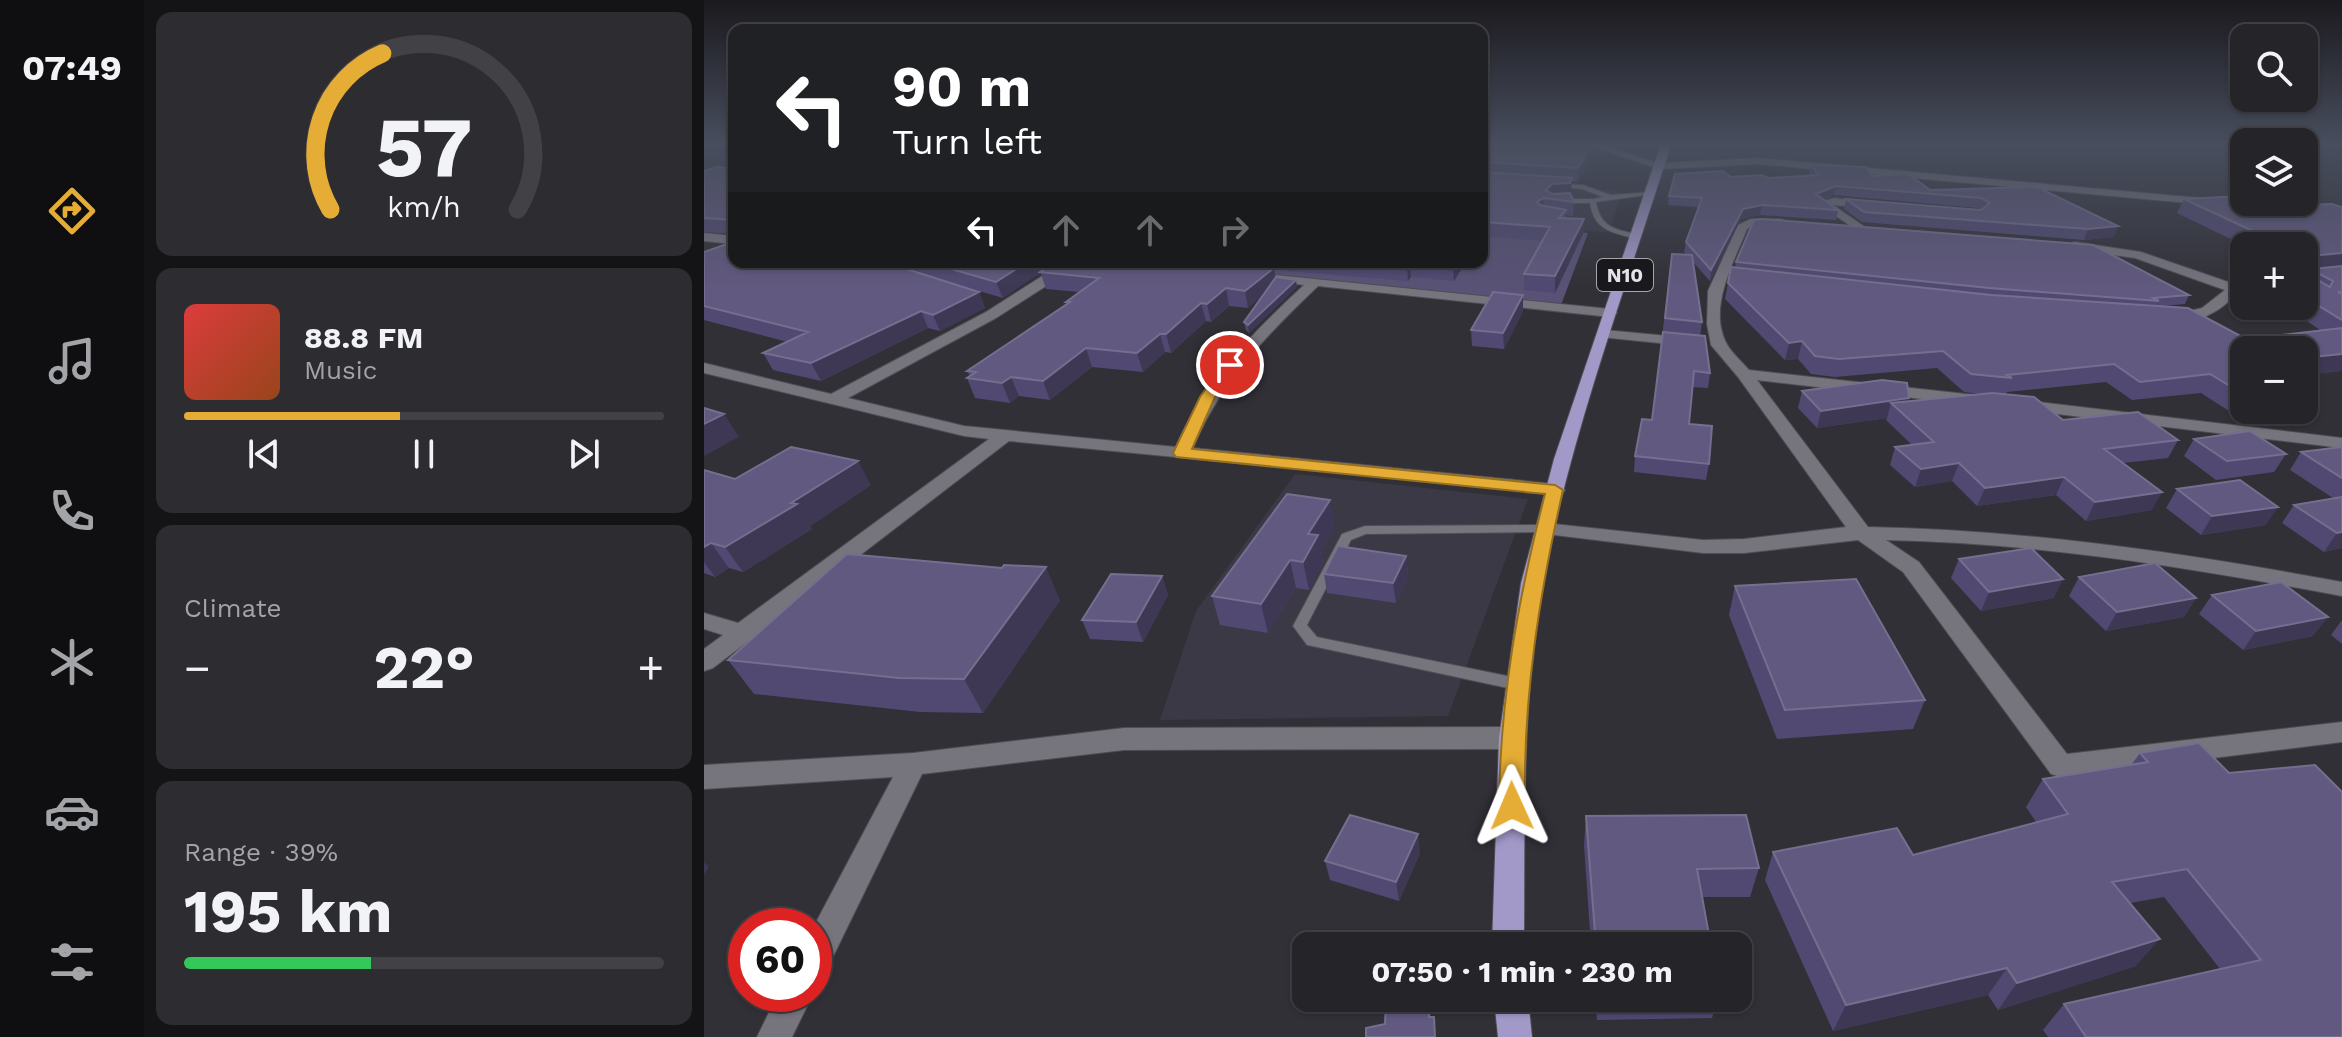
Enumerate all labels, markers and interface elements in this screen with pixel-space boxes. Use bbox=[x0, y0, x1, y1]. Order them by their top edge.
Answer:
map controls bbox=[2230, 24, 2318, 424]
button: search bbox=[2230, 24, 2318, 112]
text: 07:49 bbox=[22, 47, 122, 89]
text: 90 m bbox=[892, 54, 1031, 120]
icon: left bbox=[760, 56, 864, 160]
text: 57 bbox=[376, 99, 472, 196]
text: Turn left bbox=[892, 121, 1042, 163]
button: layers bbox=[2230, 128, 2318, 216]
icon: directions bbox=[44, 183, 100, 239]
text: km/h bbox=[387, 190, 461, 224]
icon: left bbox=[960, 208, 1004, 252]
icon: ahead bbox=[1044, 208, 1088, 252]
icon: ahead bbox=[1128, 208, 1172, 252]
icon: right bbox=[1212, 208, 1256, 252]
button: + bbox=[2230, 232, 2318, 320]
road number: N10 bbox=[1597, 259, 1653, 291]
text: 88.8 FM bbox=[304, 320, 423, 355]
pin bbox=[1196, 331, 1264, 399]
icon: music bbox=[44, 333, 100, 389]
button: − bbox=[2230, 336, 2318, 424]
icon: arrive bbox=[1208, 343, 1252, 387]
text: Music bbox=[304, 355, 377, 385]
icon: previous bbox=[242, 432, 286, 476]
icon: pause bbox=[402, 432, 446, 476]
icon: next bbox=[562, 432, 606, 476]
icon: phone bbox=[44, 483, 100, 539]
text: Climate bbox=[184, 593, 282, 623]
text: 22° bbox=[373, 632, 475, 703]
icon: climate bbox=[44, 634, 100, 690]
text: − bbox=[184, 642, 211, 694]
text: + bbox=[637, 642, 664, 694]
position arrow bbox=[1470, 764, 1554, 848]
icon: car bbox=[44, 784, 100, 840]
text: Range · 39% bbox=[184, 837, 338, 867]
text: 195 km bbox=[184, 876, 392, 947]
speed limit sign: 60 bbox=[728, 908, 832, 1012]
icon: filters bbox=[44, 934, 100, 990]
text: 07:50 · 1 min · 230 m bbox=[1371, 954, 1673, 989]

